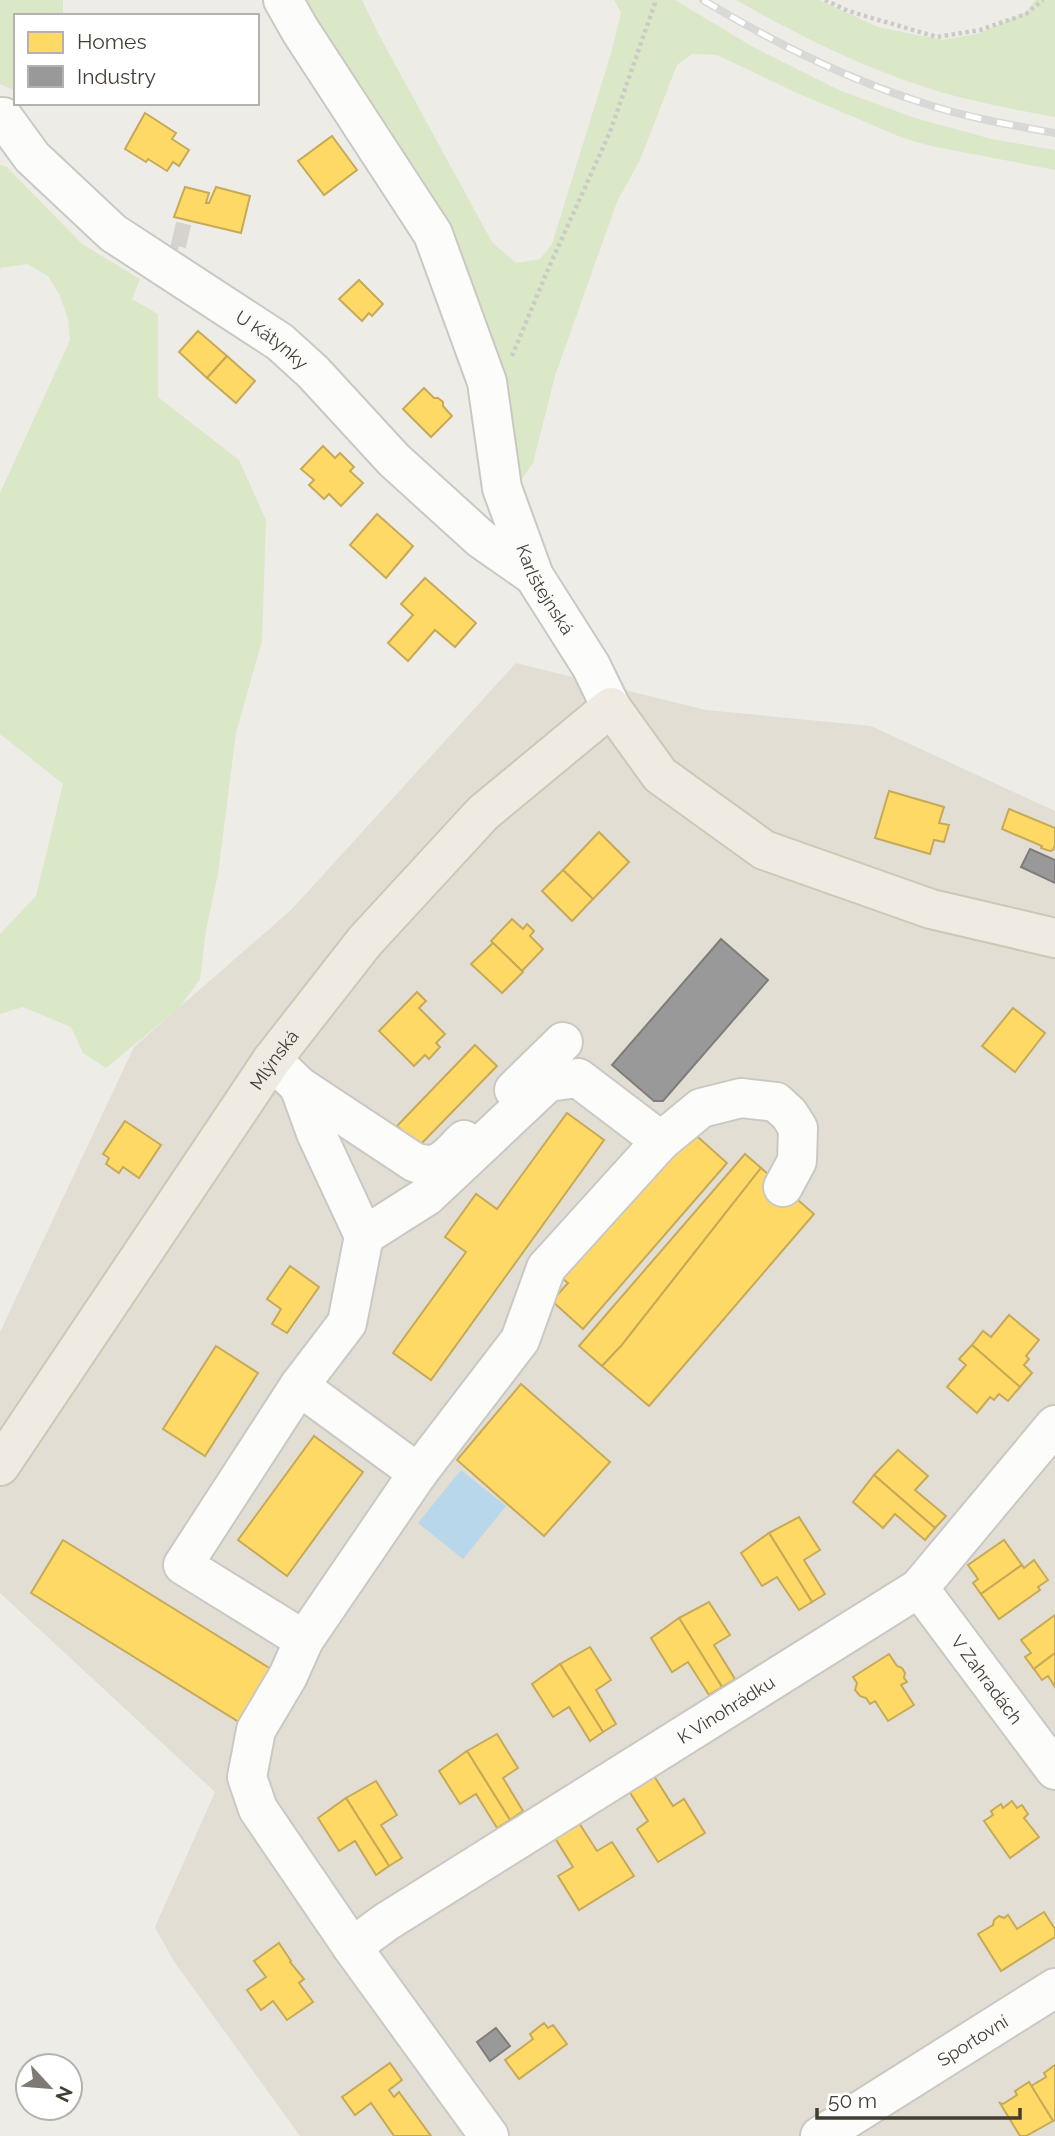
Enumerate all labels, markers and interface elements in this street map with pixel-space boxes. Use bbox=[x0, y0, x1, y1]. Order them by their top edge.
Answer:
legend bbox=[14, 14, 259, 105]
text: Homes bbox=[77, 29, 147, 54]
text: Industry bbox=[77, 64, 156, 89]
street label: U Kátynky bbox=[232, 306, 313, 373]
street label: Karlštejnská bbox=[513, 541, 579, 638]
street label: Mlýnská bbox=[245, 1025, 302, 1093]
street label: V Zahradách bbox=[947, 1631, 1027, 1728]
street label: K Vinohrádku bbox=[673, 1671, 778, 1747]
street label: Sportovní bbox=[933, 2010, 1012, 2070]
north arrow bbox=[14, 2052, 84, 2122]
scale bar bbox=[817, 2076, 1020, 2120]
text: N bbox=[51, 2083, 77, 2106]
text: 50 m bbox=[828, 2088, 877, 2113]

